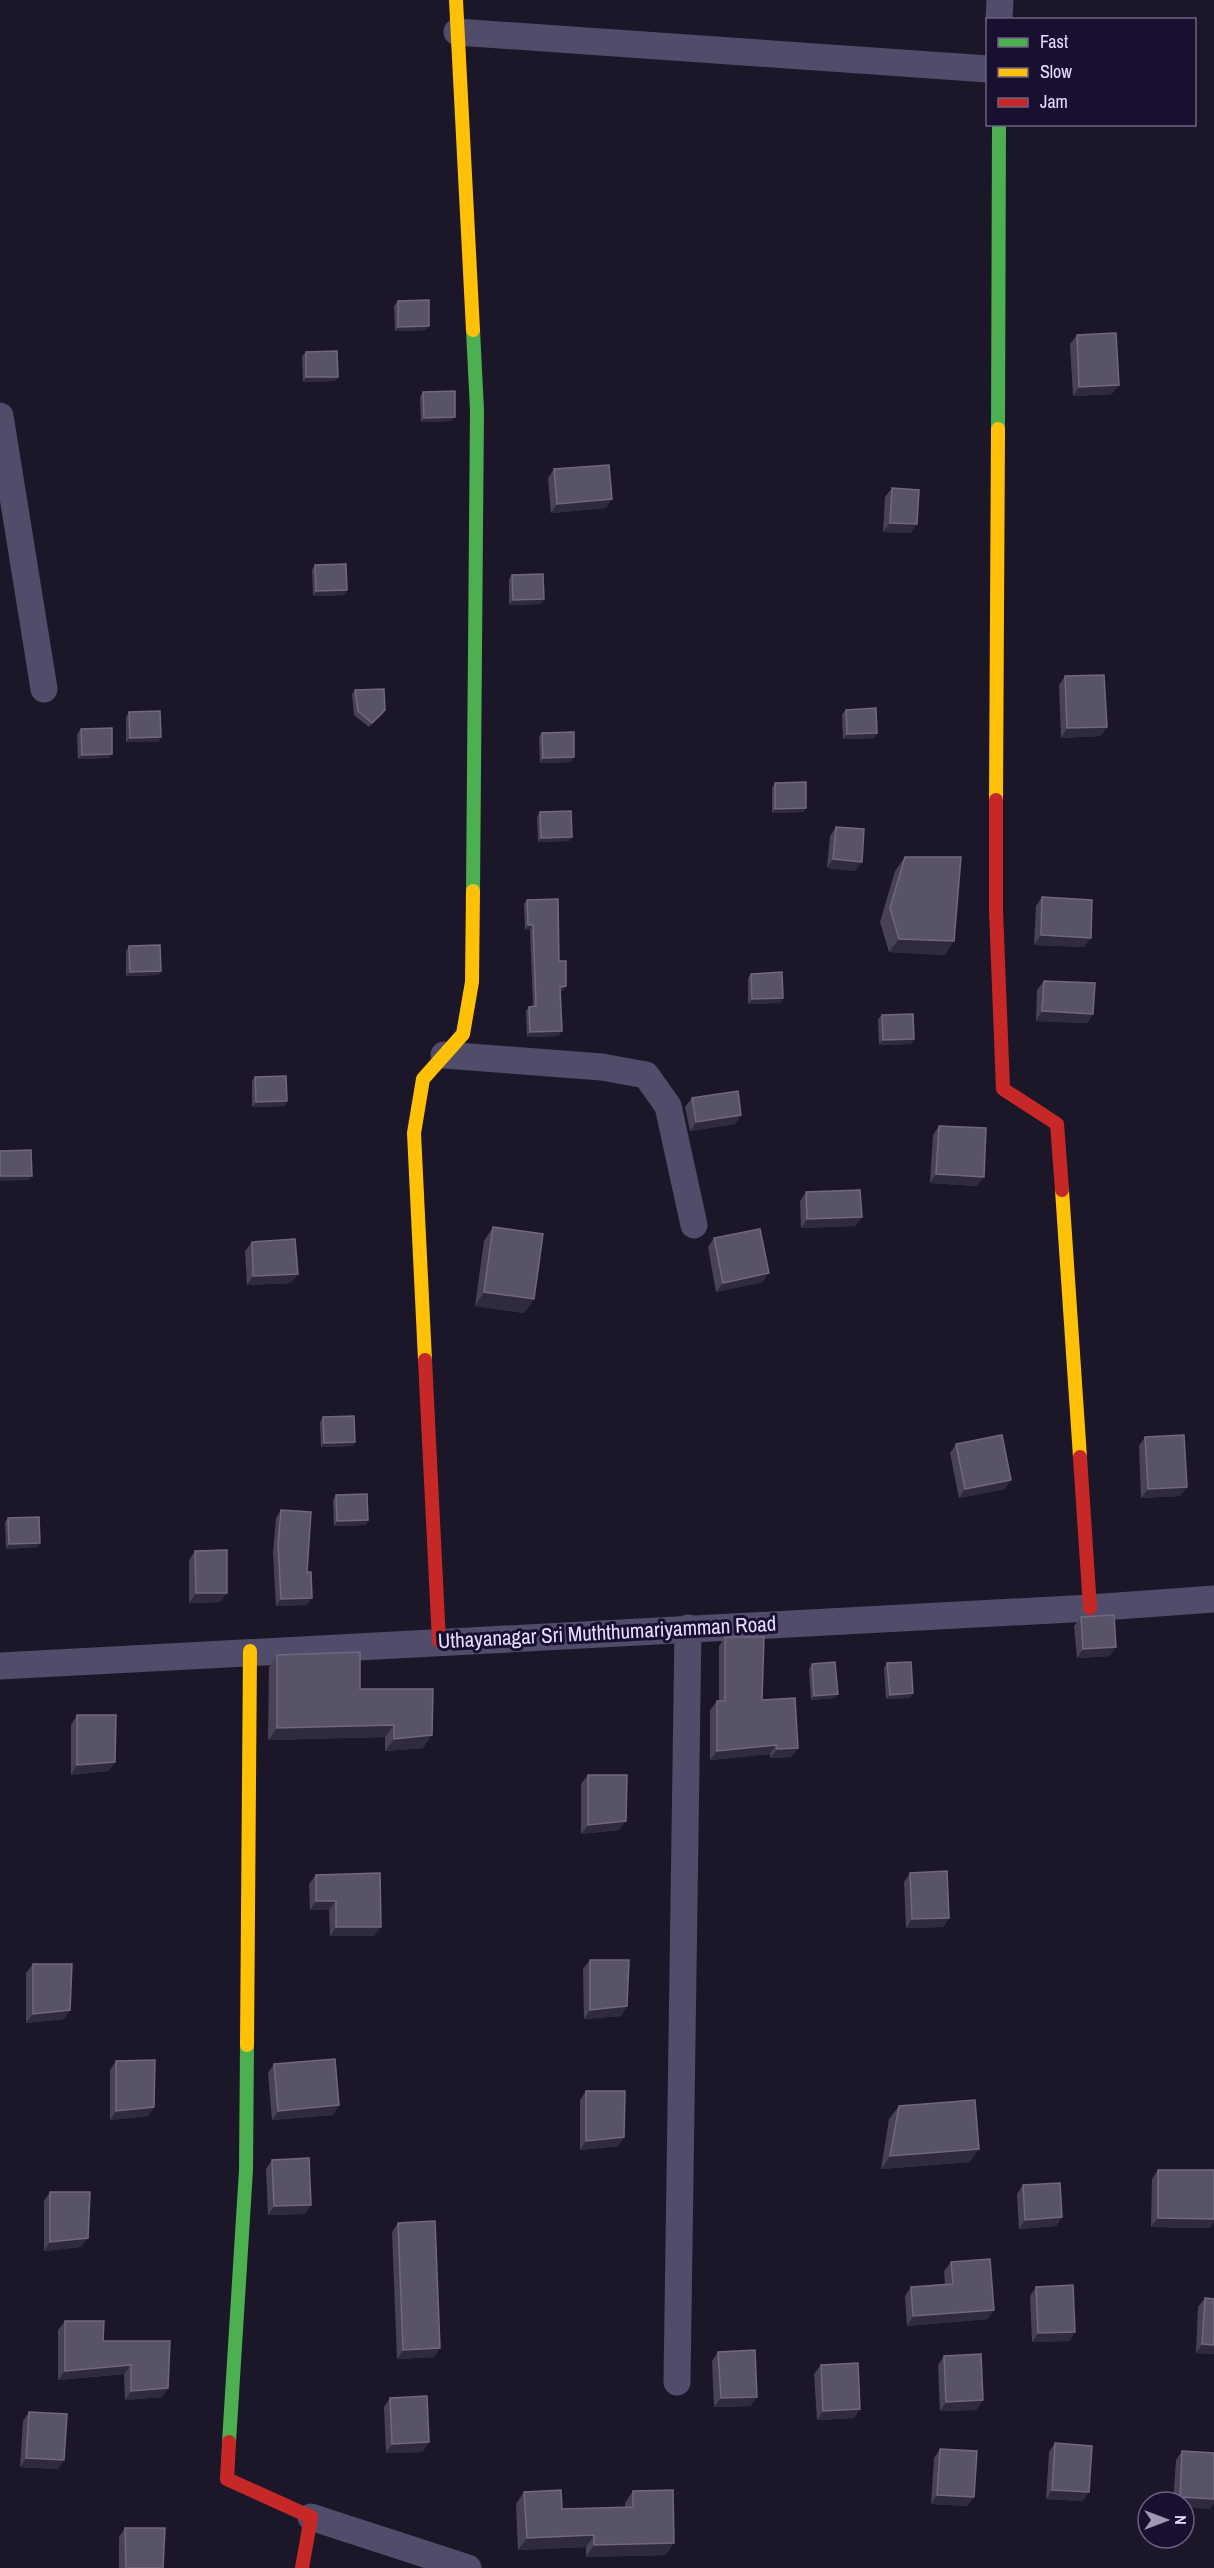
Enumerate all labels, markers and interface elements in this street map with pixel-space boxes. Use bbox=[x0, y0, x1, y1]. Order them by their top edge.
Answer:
legend bbox=[986, 18, 1196, 126]
text: Fast bbox=[1040, 29, 1068, 54]
text: Slow bbox=[1040, 59, 1072, 84]
text: Jam bbox=[1040, 89, 1068, 114]
street label: Uthayanagar Sri Muththumariyamman Road bbox=[437, 1609, 777, 1655]
north arrow bbox=[1136, 2490, 1196, 2550]
text: N bbox=[1170, 2515, 1192, 2525]

